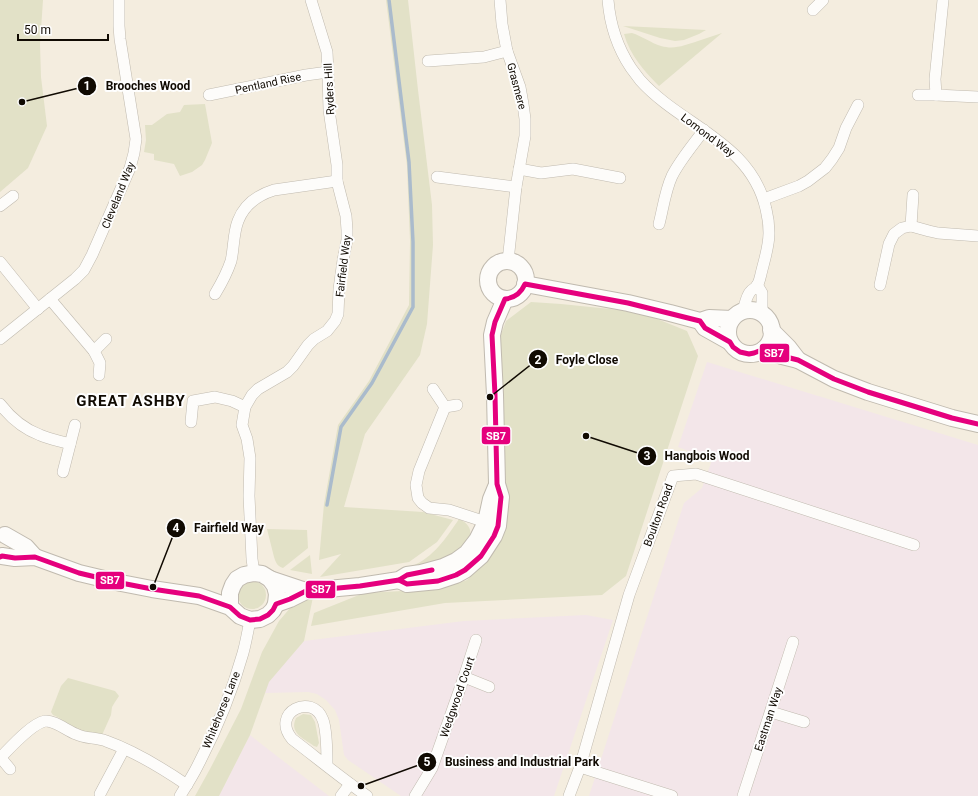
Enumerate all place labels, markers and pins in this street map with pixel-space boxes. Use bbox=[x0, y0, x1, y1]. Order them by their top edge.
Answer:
callout: Brooches Wood bbox=[77, 74, 198, 98]
callout: Foyle Close bbox=[528, 347, 626, 371]
callout: Hangbois Wood bbox=[637, 444, 758, 468]
callout: Fairfield Way bbox=[166, 516, 272, 540]
callout: Business and Industrial Park bbox=[417, 750, 607, 774]

